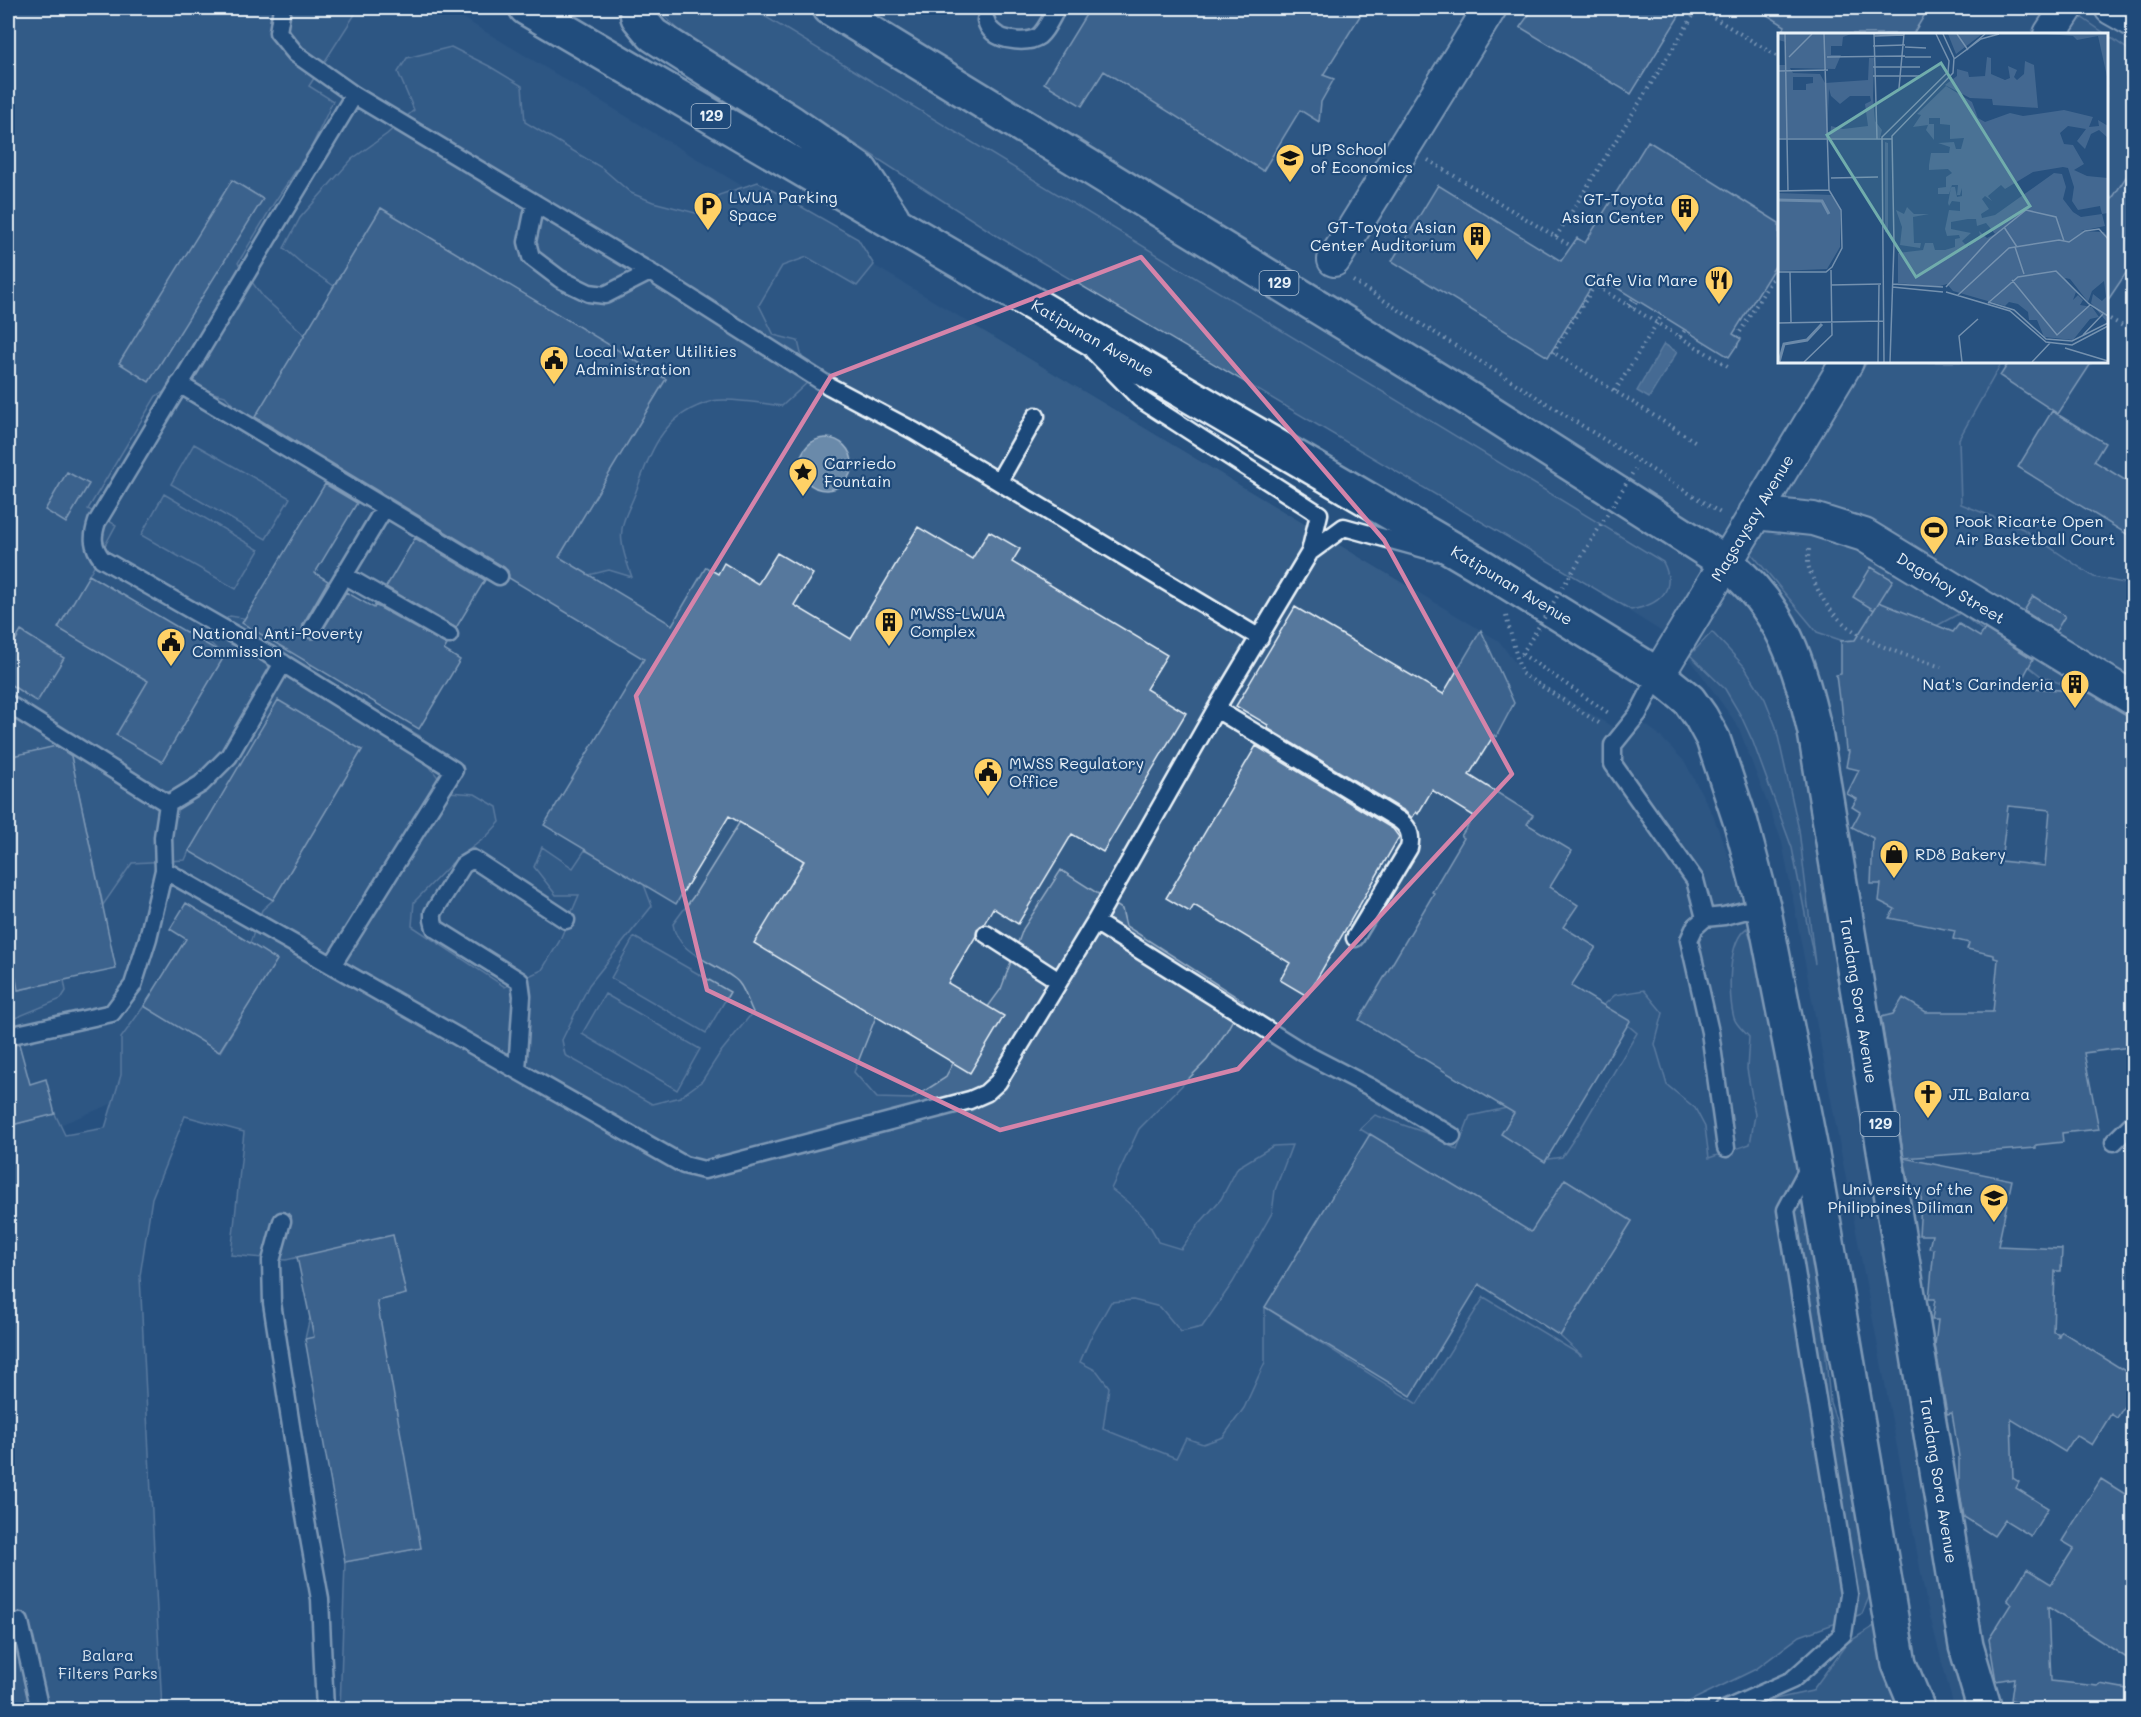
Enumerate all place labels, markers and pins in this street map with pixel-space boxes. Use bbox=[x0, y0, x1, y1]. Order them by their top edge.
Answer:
place label: UP School of Economics bbox=[1311, 138, 1413, 177]
school or university icon: UP School of Economics bbox=[1274, 142, 1306, 184]
place label: LWUA Parking Space bbox=[729, 186, 838, 225]
place label: GT-Toyota Asian Center bbox=[1561, 188, 1664, 227]
parking icon: LWUA Parking Space bbox=[692, 190, 724, 232]
building icon: GT-Toyota Asian Center bbox=[1669, 192, 1701, 234]
place label: GT-Toyota Asian Center Auditorium bbox=[1310, 216, 1456, 255]
building icon: GT-Toyota Asian Center Auditorium bbox=[1461, 220, 1493, 262]
restaurant icon: Cafe Via Mare bbox=[1703, 264, 1735, 306]
place label: Cafe Via Mare bbox=[1584, 269, 1698, 290]
place label: Local Water Utilities Administration bbox=[575, 340, 737, 379]
public building icon: Local Water Utilities Administration bbox=[538, 344, 570, 386]
place label: Carriedo Fountain bbox=[824, 452, 896, 491]
place icon: Carriedo Fountain bbox=[787, 456, 819, 498]
place label: Pook Ricarte Open Air Basketball Court bbox=[1955, 510, 2115, 549]
sports icon: Pook Ricarte Open Air Basketball Court bbox=[1918, 514, 1950, 556]
place label: MWSS-LWUA Complex bbox=[910, 602, 1006, 641]
building icon: MWSS-LWUA Complex bbox=[873, 606, 905, 648]
place label: National Anti-Poverty Commission bbox=[192, 622, 363, 661]
public building icon: National Anti-Poverty Commission bbox=[155, 626, 187, 668]
building icon: Nat's Carinderia bbox=[2059, 668, 2091, 710]
place label: Nat's Carinderia bbox=[1923, 673, 2054, 694]
place label: MWSS Regulatory Office bbox=[1009, 752, 1144, 791]
public building icon: MWSS Regulatory Office bbox=[972, 756, 1004, 798]
shop icon: RD8 Bakery bbox=[1878, 838, 1910, 880]
place label: RD8 Bakery bbox=[1915, 843, 2006, 864]
church icon: JIL Balara bbox=[1912, 1078, 1944, 1120]
place label: JIL Balara bbox=[1949, 1083, 2030, 1104]
place label: University of the Philippines Diliman bbox=[1828, 1178, 1973, 1217]
school or university icon: University of the Philippines Diliman bbox=[1978, 1182, 2010, 1224]

